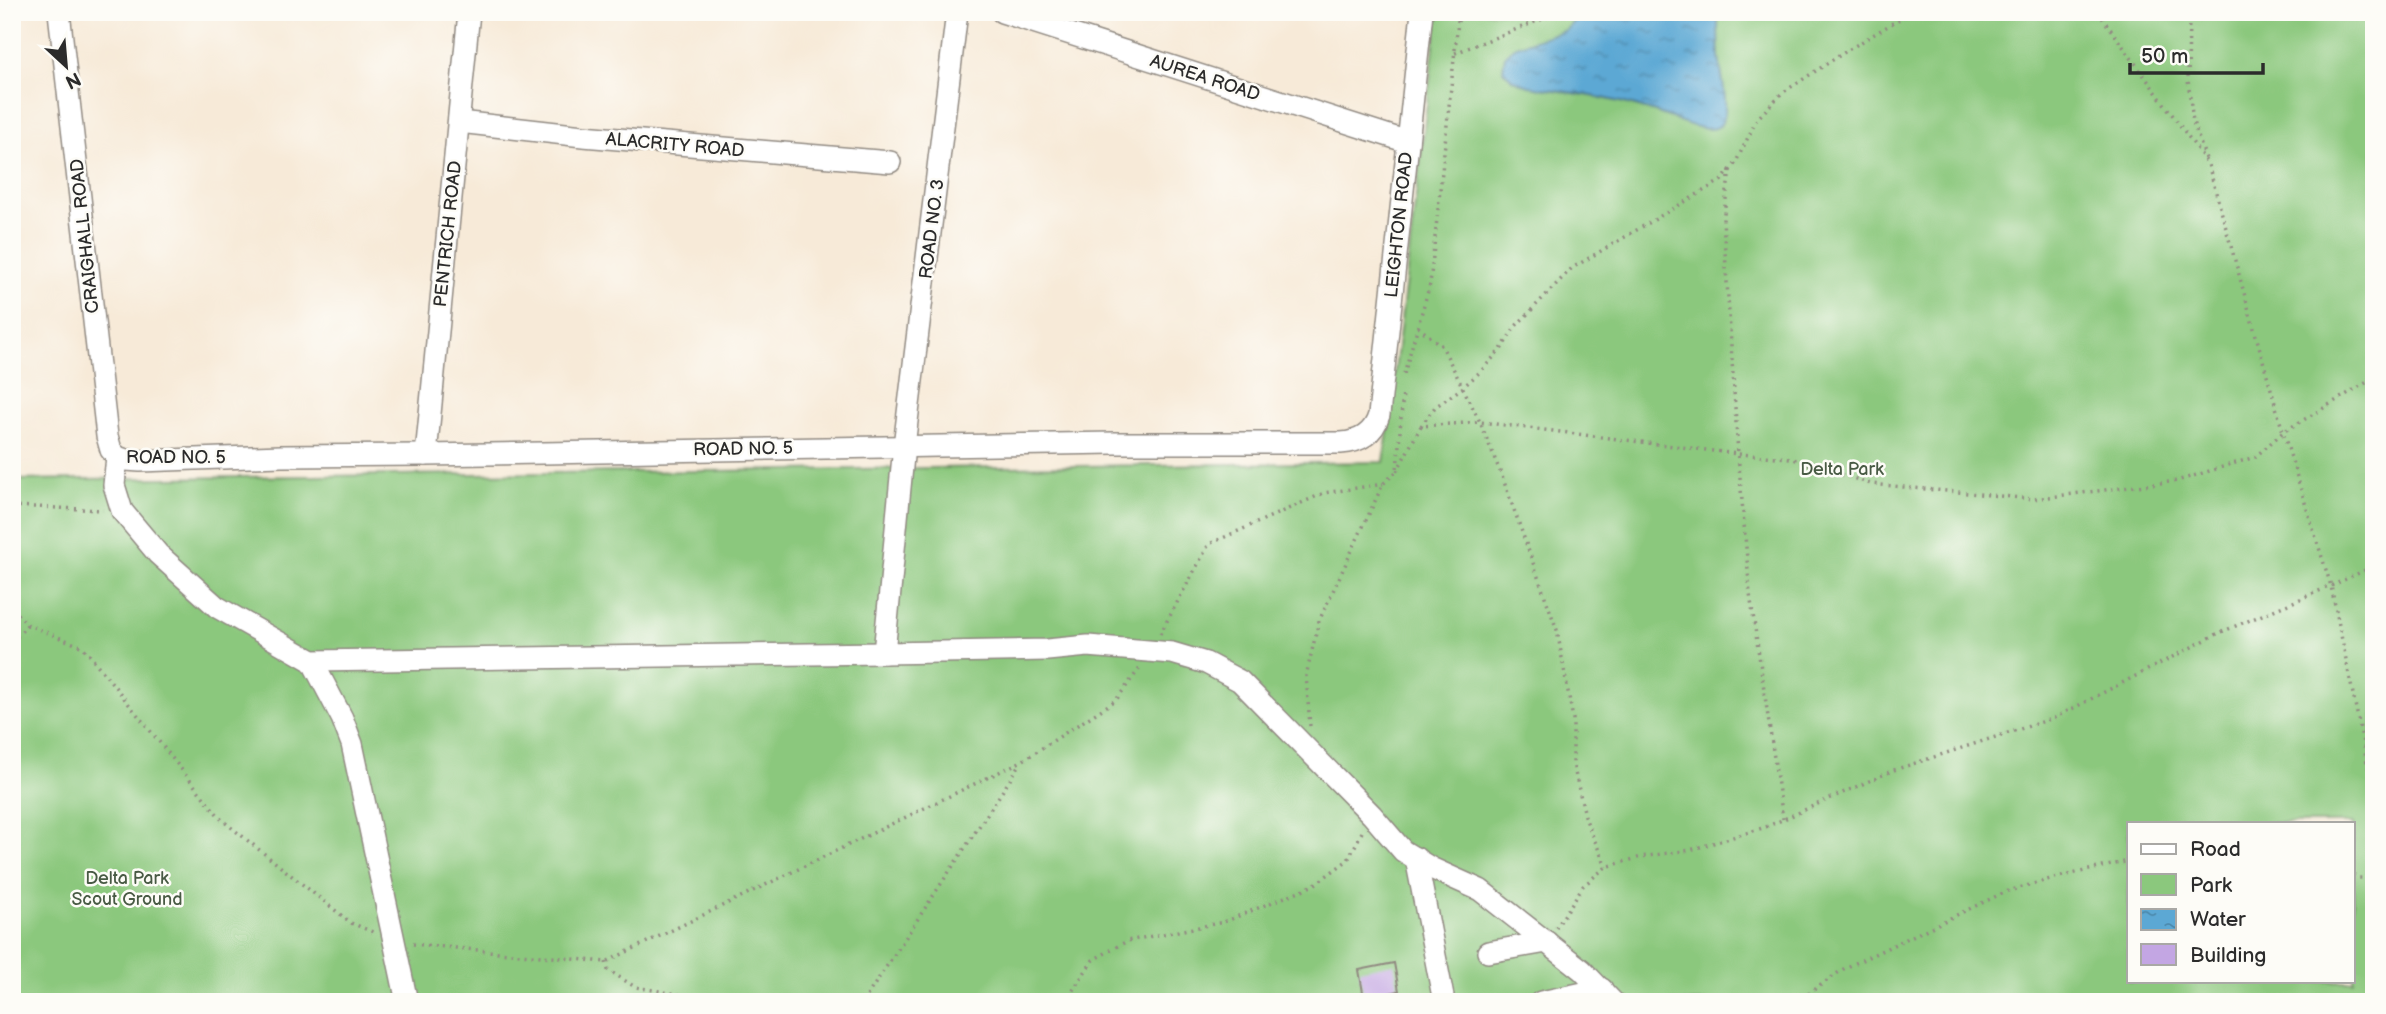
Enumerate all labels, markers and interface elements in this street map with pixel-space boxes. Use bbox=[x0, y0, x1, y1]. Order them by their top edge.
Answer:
north arrow bbox=[32, 32, 102, 102]
scale bar bbox=[2130, 32, 2264, 76]
text: 50 m bbox=[2141, 44, 2188, 69]
street label: AUREA ROAD bbox=[1147, 50, 1263, 106]
text: N bbox=[61, 66, 84, 93]
street label: ALACRITY ROAD bbox=[605, 128, 745, 162]
street label: LEIGHTON ROAD bbox=[1381, 151, 1417, 299]
street label: CRAIGHALL ROAD bbox=[66, 158, 104, 314]
street label: PENTRICH ROAD bbox=[430, 160, 466, 308]
street label: ROAD NO. 3 bbox=[915, 178, 949, 280]
street label: ROAD NO. 5 bbox=[693, 438, 793, 460]
street label: ROAD NO. 5 bbox=[126, 447, 226, 468]
park label: Delta Park bbox=[1800, 459, 1884, 480]
legend bbox=[2127, 822, 2354, 982]
text: Road bbox=[2190, 837, 2241, 862]
park label: Delta Park Scout Ground bbox=[71, 868, 183, 910]
text: Park bbox=[2190, 873, 2233, 898]
text: Water bbox=[2190, 907, 2246, 932]
text: Building bbox=[2190, 943, 2266, 968]

